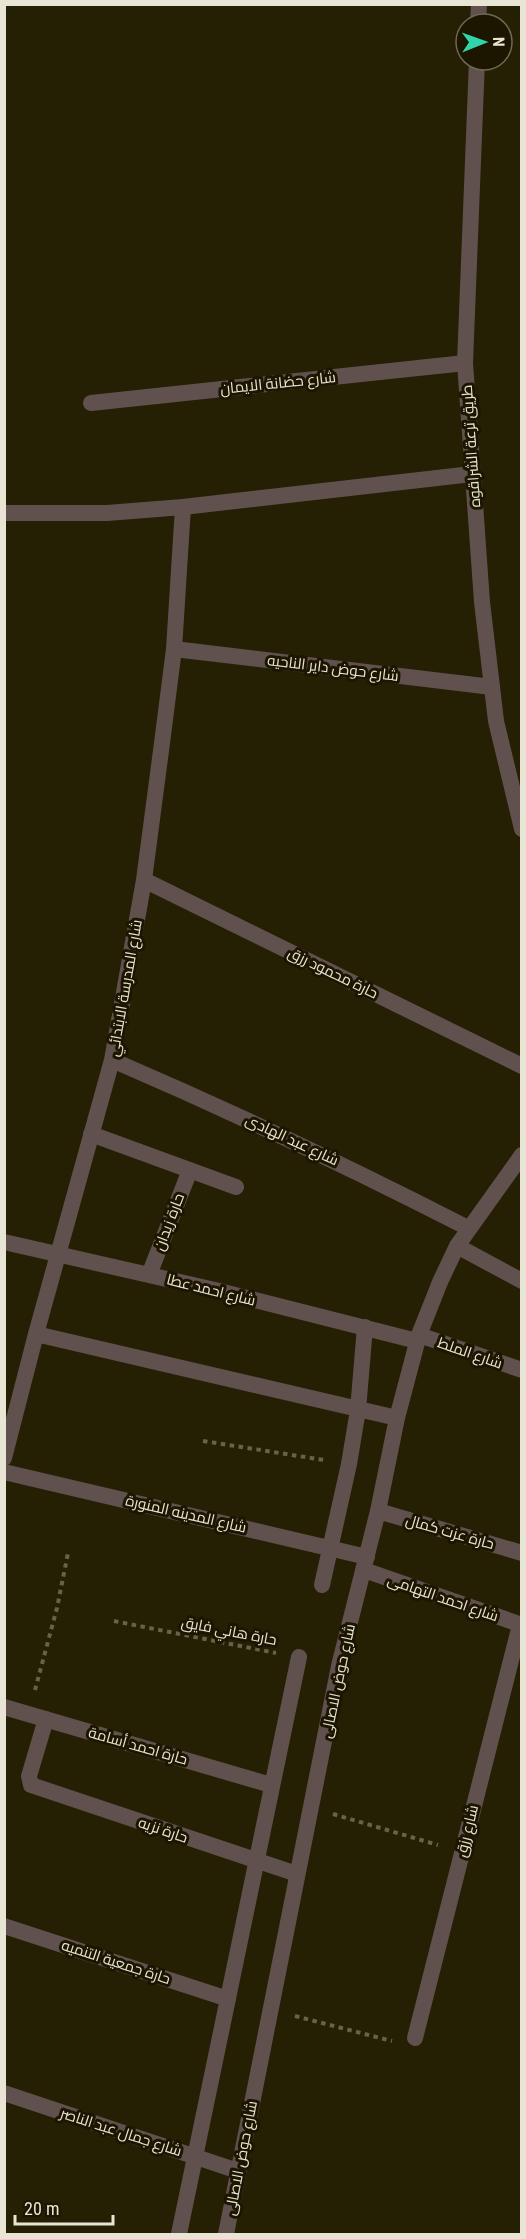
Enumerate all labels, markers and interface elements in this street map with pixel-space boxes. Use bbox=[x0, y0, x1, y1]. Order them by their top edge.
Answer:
north arrow bbox=[454, 12, 514, 72]
text: N bbox=[489, 37, 508, 47]
street label: شارع حضانة الايمان bbox=[219, 368, 337, 400]
street label: طريق ترعة الشراقوه bbox=[458, 384, 485, 508]
street label: شارع حوض داير الناحيه bbox=[266, 651, 400, 687]
street label: شارع المدرسة الابتدائي bbox=[104, 918, 149, 1058]
street label: حارة محمود رزق bbox=[285, 943, 381, 1003]
street label: شارع عبد الهادى bbox=[242, 1111, 341, 1171]
street label: حارة زيدان bbox=[150, 1191, 189, 1254]
street label: شارع احمد عطا bbox=[164, 1270, 257, 1312]
street label: شارع الملط bbox=[435, 1334, 505, 1374]
street label: شارع المدينه المنورة bbox=[123, 1491, 248, 1539]
street label: حارة عزت كمال bbox=[404, 1511, 496, 1553]
street label: شارع احمد التهامى bbox=[384, 1571, 501, 1627]
street label: حارة هاني فايق bbox=[179, 1613, 278, 1652]
street label: شارع حوض الاصالى bbox=[317, 1622, 361, 1740]
street label: حارة احمد أسامة bbox=[86, 1722, 190, 1769]
street label: شارع رزق bbox=[452, 1803, 484, 1860]
street label: حارة نزيه bbox=[136, 1813, 190, 1847]
street label: حارة جمعية التنميه bbox=[59, 1936, 173, 1988]
street label: شارع حوض الاصالى bbox=[221, 2099, 263, 2217]
street label: شارع جمال عبد الناصر bbox=[56, 2104, 184, 2162]
scale bar bbox=[15, 2188, 112, 2226]
text: 20 m bbox=[24, 2198, 59, 2219]

